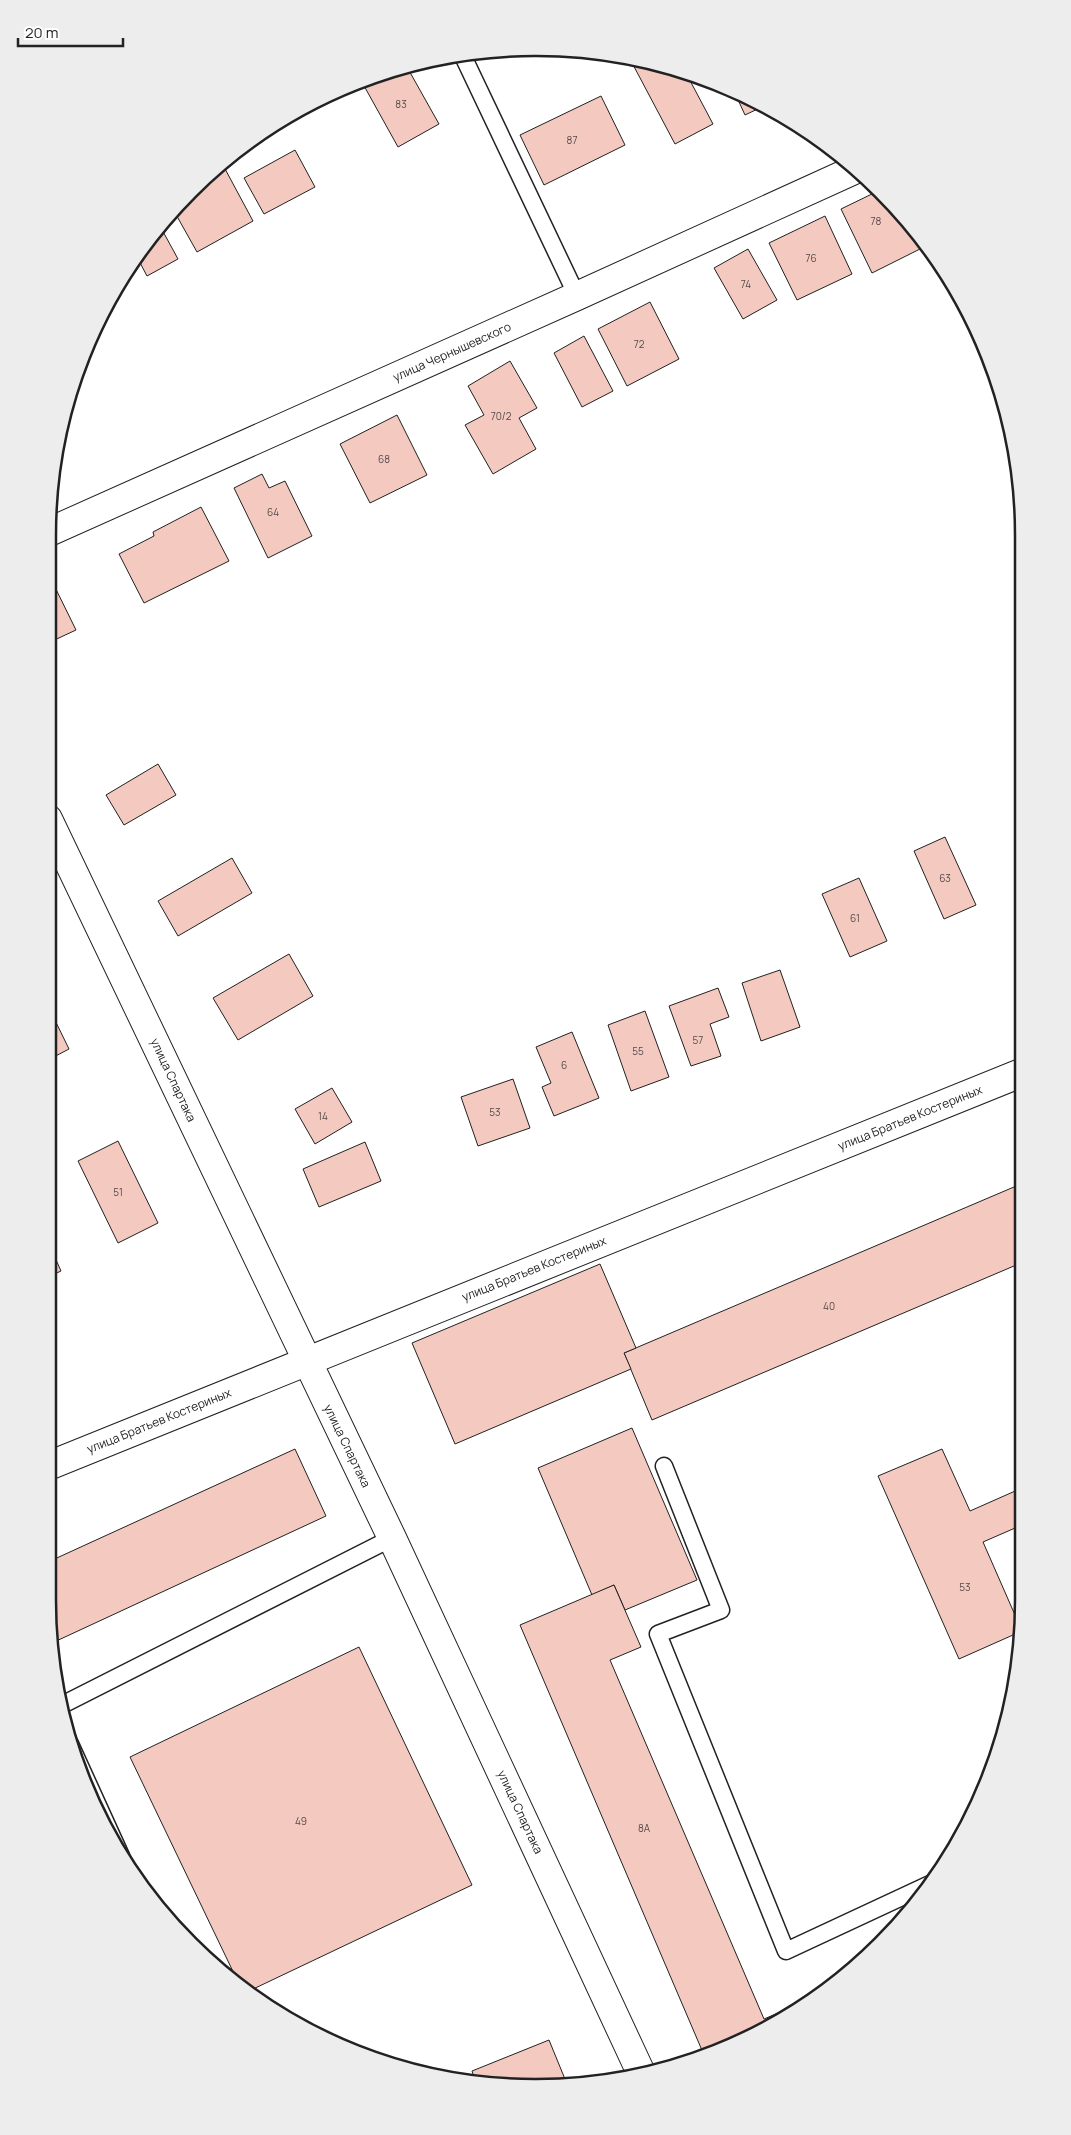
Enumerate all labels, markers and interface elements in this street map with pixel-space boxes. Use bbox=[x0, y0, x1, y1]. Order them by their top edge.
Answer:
scale bar bbox=[18, 15, 122, 47]
text: 20 m bbox=[25, 22, 58, 43]
house number: 83 bbox=[395, 97, 407, 111]
house number: 87 bbox=[567, 133, 577, 147]
house number: 78 bbox=[871, 214, 882, 228]
house number: 76 bbox=[805, 251, 817, 265]
house number: 74 bbox=[741, 277, 751, 291]
street label: улица Чернышевского bbox=[390, 318, 514, 385]
house number: 72 bbox=[634, 337, 645, 351]
house number: 70/2 bbox=[491, 409, 512, 423]
house number: 68 bbox=[378, 452, 390, 466]
house number: 64 bbox=[267, 505, 279, 519]
house number: 63 bbox=[939, 871, 951, 885]
house number: 61 bbox=[850, 911, 860, 925]
house number: 57 bbox=[693, 1033, 703, 1047]
street label: улица Спартака bbox=[147, 1035, 200, 1124]
house number: 55 bbox=[632, 1044, 644, 1058]
house number: 6 bbox=[561, 1058, 567, 1072]
street label: улица Братьев Костериных bbox=[835, 1080, 985, 1154]
house number: 53 bbox=[489, 1105, 501, 1119]
house number: 14 bbox=[318, 1109, 328, 1123]
house number: 51 bbox=[113, 1185, 123, 1199]
street label: улица Братьев Костериных bbox=[459, 1231, 609, 1305]
house number: 40 bbox=[823, 1299, 835, 1313]
street label: улица Братьев Костериных bbox=[84, 1383, 234, 1457]
street label: улица Спартака bbox=[320, 1401, 375, 1490]
house number: 53 bbox=[959, 1580, 971, 1594]
street label: улица Спартака bbox=[494, 1767, 547, 1856]
house number: 49 bbox=[295, 1814, 307, 1828]
house number: 8А bbox=[638, 1821, 651, 1835]

